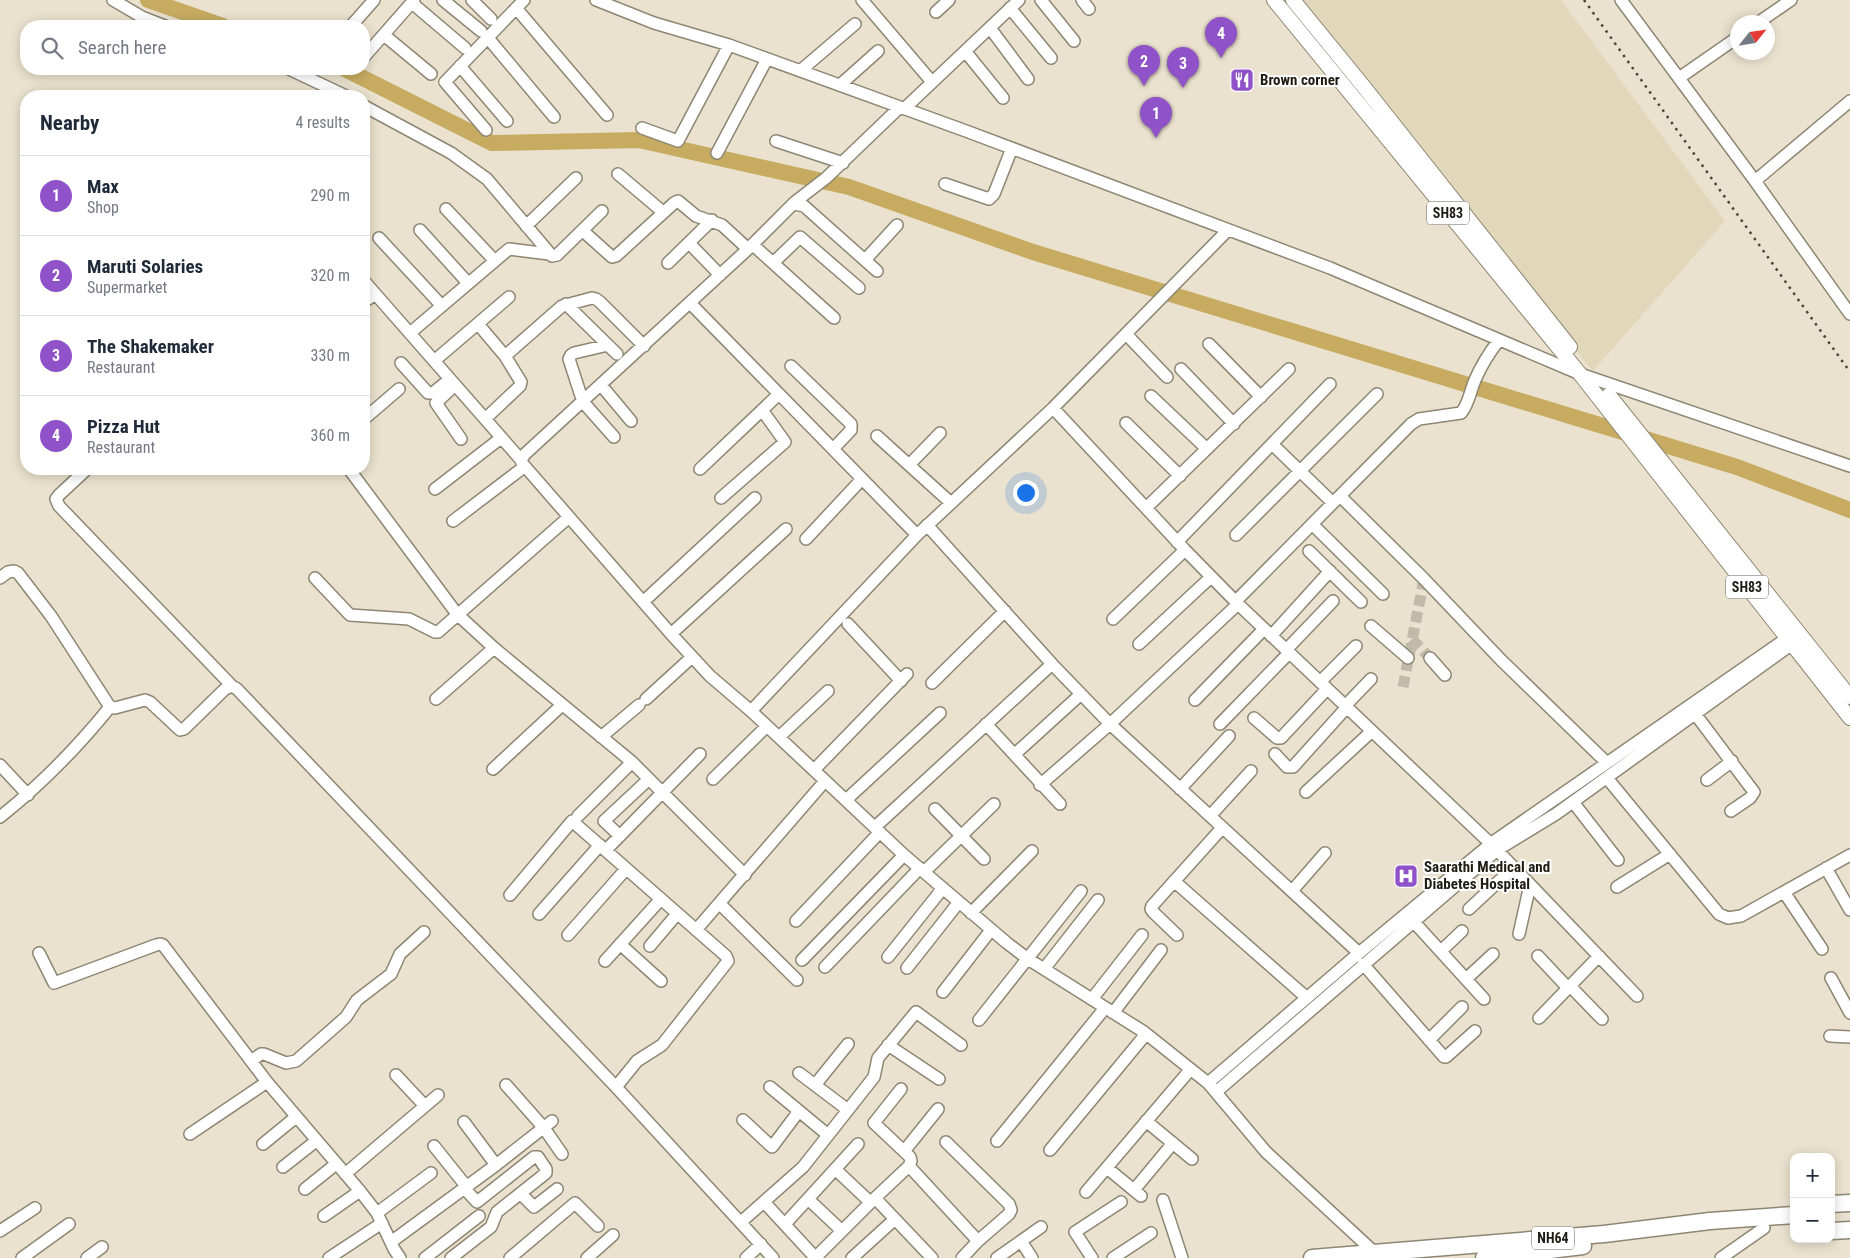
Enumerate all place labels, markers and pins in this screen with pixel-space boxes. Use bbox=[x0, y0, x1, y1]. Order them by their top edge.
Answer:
pin: 4 bbox=[1205, 17, 1237, 58]
pin: 2 bbox=[1128, 45, 1160, 86]
pin: 3 bbox=[1167, 47, 1199, 88]
restaurant icon: Brown corner bbox=[1229, 67, 1255, 93]
place label: Brown corner bbox=[1260, 71, 1340, 89]
pin: 1 bbox=[1140, 97, 1172, 138]
place label: Saarathi Medical and Diabetes Hospital bbox=[1424, 858, 1550, 893]
hospital icon: Saarathi Medical and Diabetes Hospital bbox=[1393, 863, 1419, 889]

